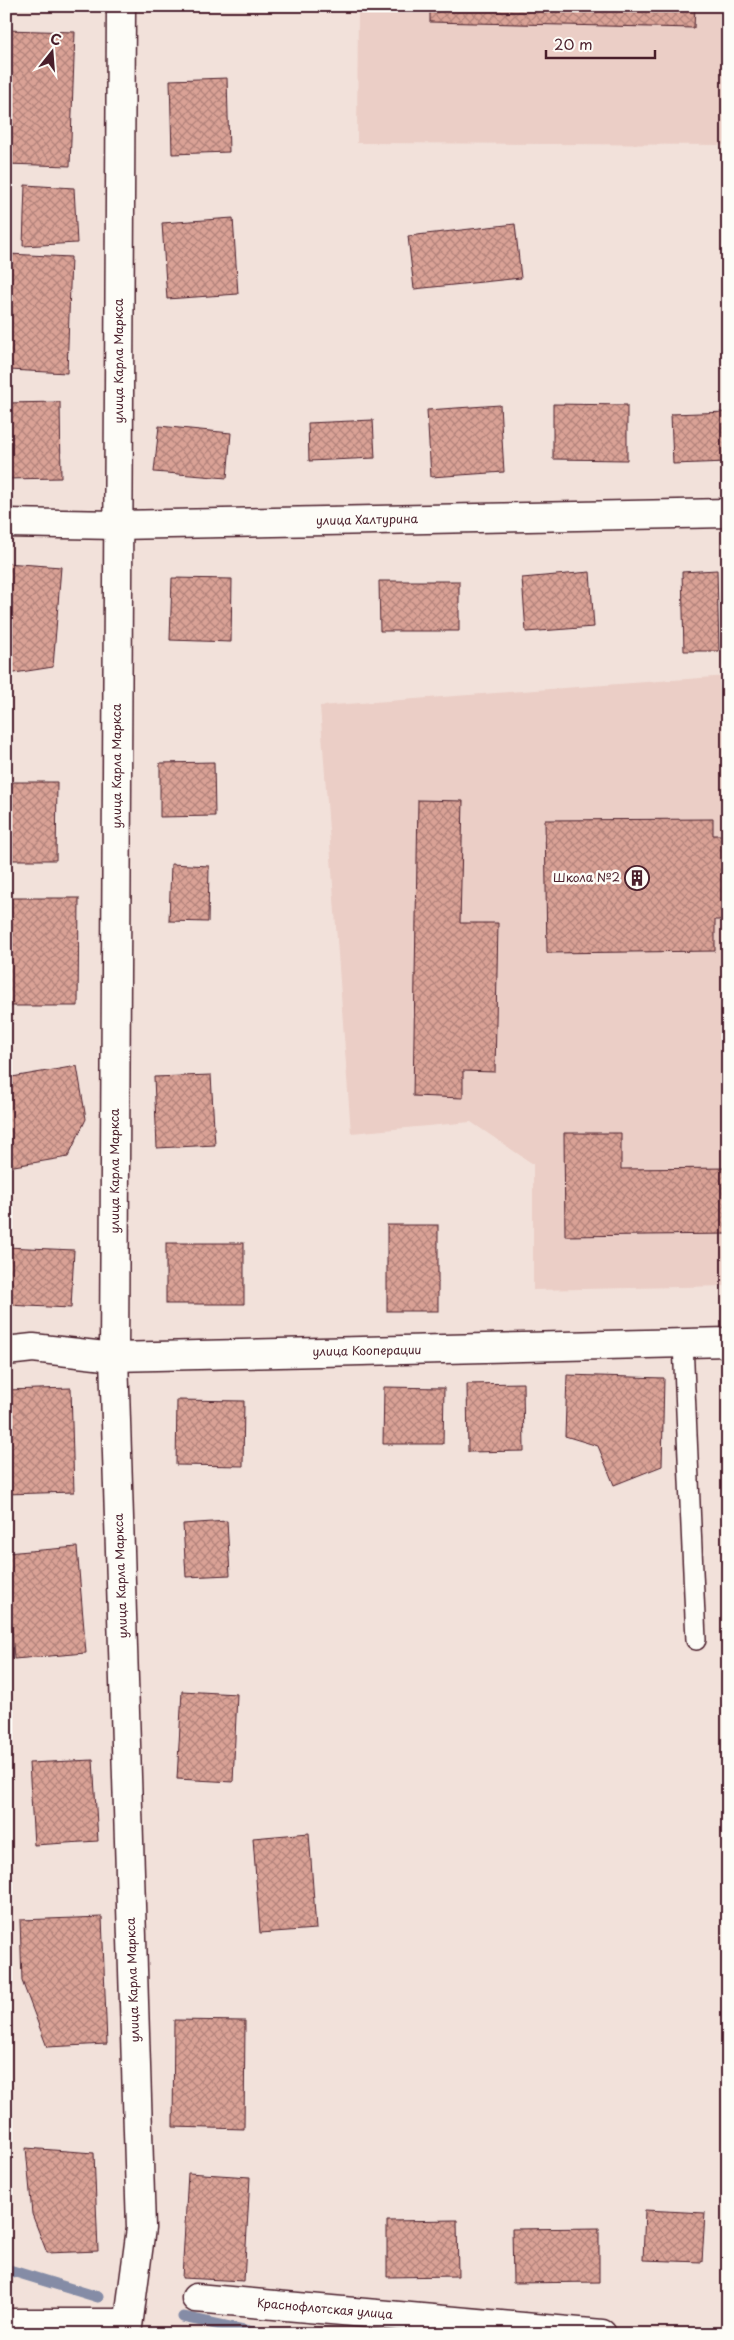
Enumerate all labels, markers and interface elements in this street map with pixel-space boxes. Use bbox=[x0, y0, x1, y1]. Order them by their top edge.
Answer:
north arrow bbox=[28, 28, 78, 78]
text: С bbox=[48, 28, 64, 51]
scale bar bbox=[546, 28, 655, 60]
text: 20 m bbox=[554, 32, 593, 55]
street label: улица Карла Маркса bbox=[109, 298, 127, 424]
street label: улица Халтурина bbox=[316, 509, 419, 529]
street label: улица Карла Маркса bbox=[107, 703, 125, 829]
building icon: Школа №2 bbox=[624, 865, 650, 891]
place label: Школа №2 bbox=[553, 868, 620, 886]
street label: улица Карла Маркса bbox=[105, 1108, 123, 1234]
street label: улица Кооперации bbox=[312, 1340, 422, 1360]
street label: улица Карла Маркса bbox=[109, 1513, 131, 1639]
street label: улица Карла Маркса bbox=[121, 1917, 143, 2043]
street label: Краснофлотская улица bbox=[256, 2293, 394, 2323]

